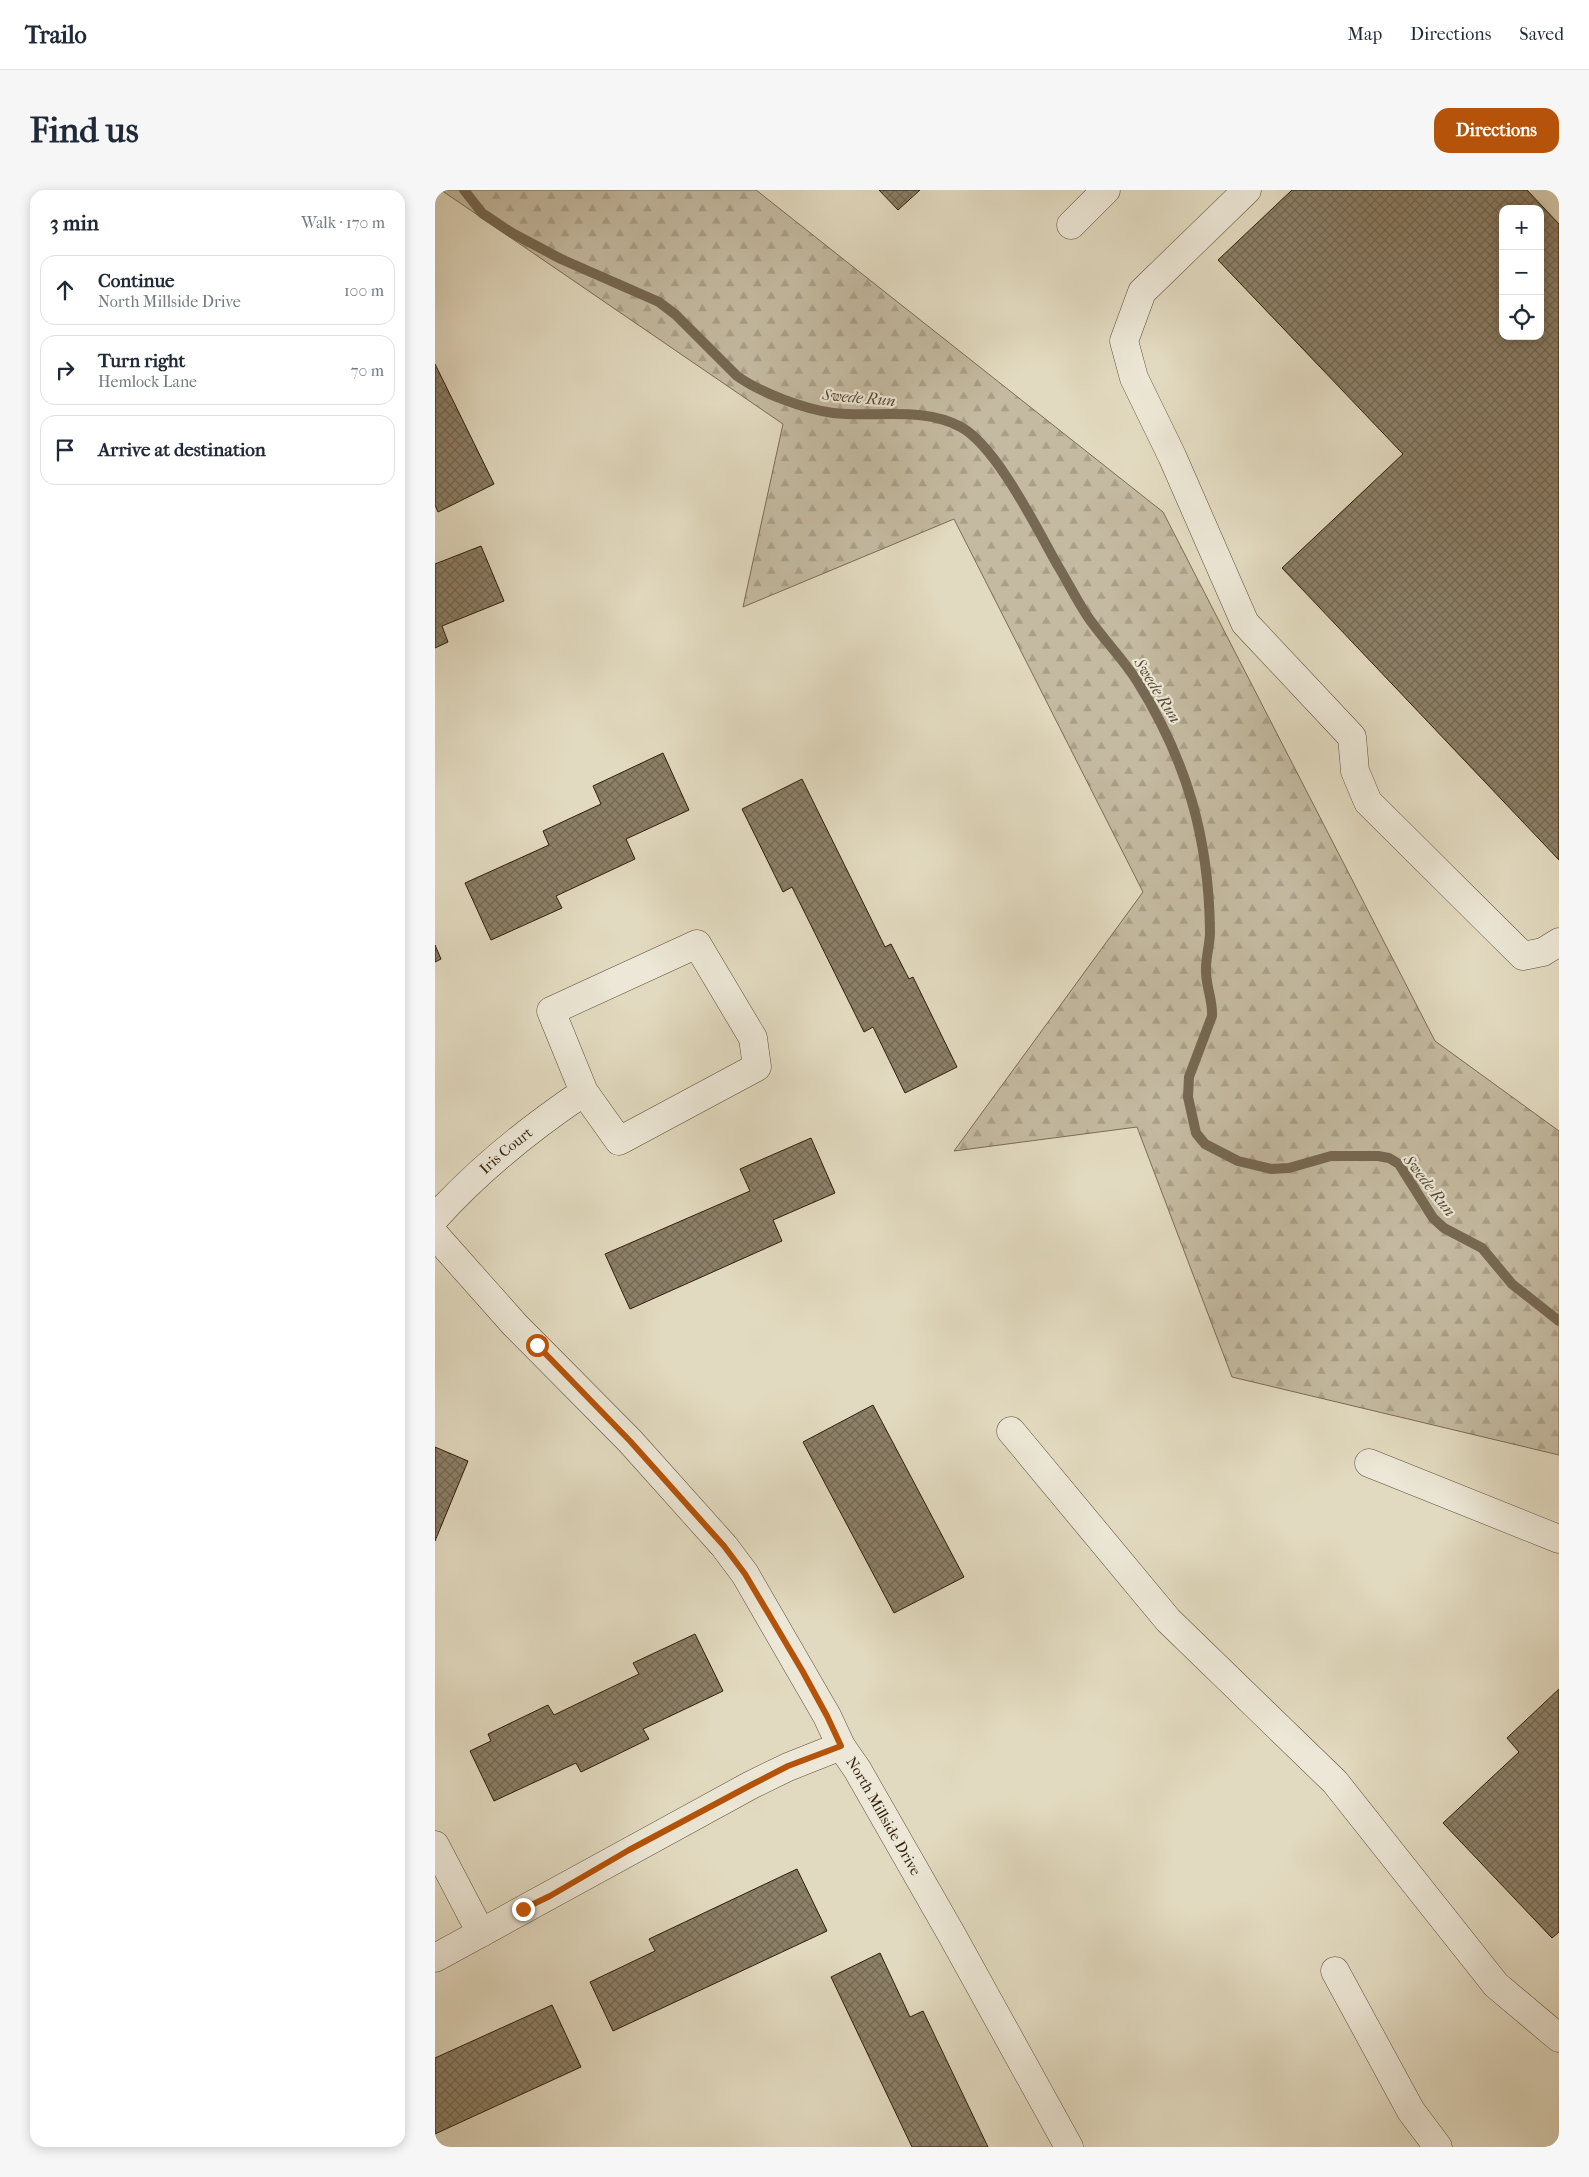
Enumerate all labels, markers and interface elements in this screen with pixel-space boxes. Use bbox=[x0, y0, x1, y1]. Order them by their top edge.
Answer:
text: Trailo bbox=[25, 21, 87, 49]
text: Map bbox=[1348, 24, 1382, 45]
text: Directions bbox=[1410, 24, 1491, 45]
text: Saved bbox=[1519, 24, 1564, 45]
button: Directions bbox=[1434, 108, 1559, 153]
text: Find us bbox=[30, 110, 139, 151]
map controls bbox=[1499, 205, 1544, 340]
button: + bbox=[1499, 205, 1544, 250]
text: 3 min bbox=[50, 211, 99, 235]
text: Walk · 170 m bbox=[301, 213, 385, 232]
button: − bbox=[1499, 250, 1544, 295]
text: Continue bbox=[98, 270, 174, 292]
icon: ahead bbox=[51, 276, 79, 304]
text: 100 m bbox=[344, 281, 384, 300]
text: North Millside Drive bbox=[98, 292, 241, 311]
button: locate bbox=[1499, 295, 1544, 340]
text: Turn right bbox=[98, 350, 185, 372]
icon: right bbox=[51, 356, 79, 384]
text: 70 m bbox=[351, 361, 384, 380]
text: Hemlock Lane bbox=[98, 372, 197, 391]
water label: Swede Run bbox=[821, 385, 896, 410]
icon: arrive bbox=[51, 436, 79, 464]
text: Arrive at destination bbox=[98, 439, 266, 461]
water label: Swede Run bbox=[1130, 653, 1185, 726]
street label: Iris Court bbox=[476, 1123, 536, 1178]
water label: Swede Run bbox=[1399, 1150, 1460, 1220]
route start bbox=[526, 1334, 549, 1357]
street label: North Millside Drive bbox=[842, 1753, 925, 1879]
route end bbox=[512, 1898, 535, 1921]

